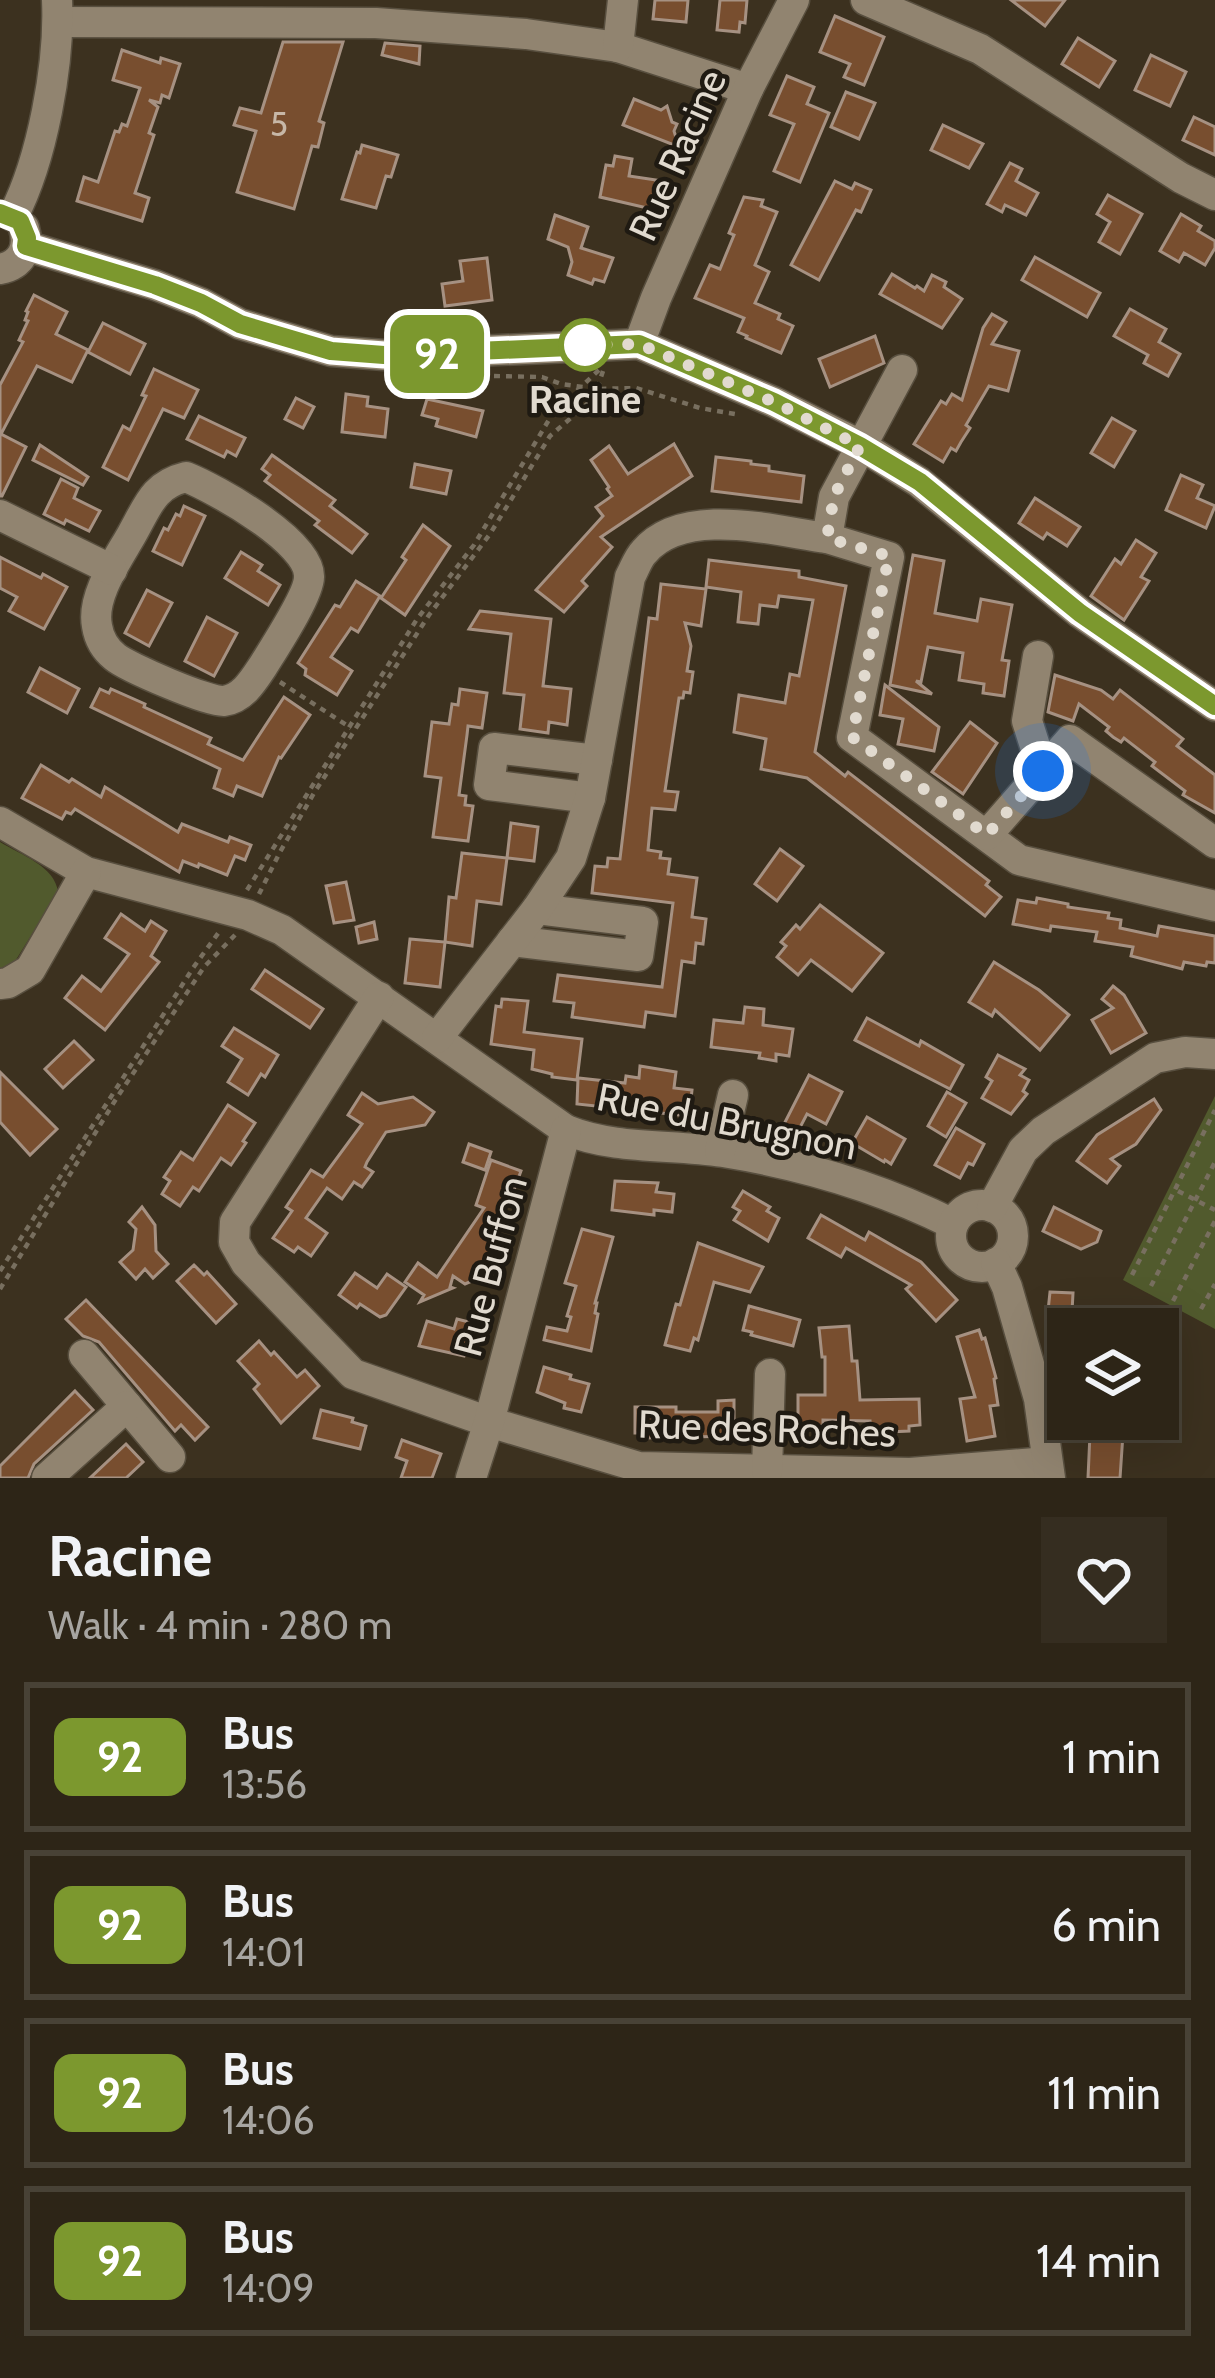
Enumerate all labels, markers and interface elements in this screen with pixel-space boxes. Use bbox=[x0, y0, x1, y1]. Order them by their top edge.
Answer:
street label: Rue Racine bbox=[618, 62, 736, 248]
house number: 5 bbox=[270, 104, 288, 144]
line badge: 92 bbox=[383, 315, 491, 393]
marker: Racine bbox=[560, 320, 610, 370]
text: 92 bbox=[414, 328, 460, 380]
place label: Racine bbox=[529, 375, 641, 423]
your location bbox=[1013, 741, 1073, 801]
street label: Rue du Brugnon bbox=[593, 1072, 861, 1170]
street label: Rue Buffon bbox=[443, 1171, 537, 1361]
map controls bbox=[1047, 1308, 1179, 1440]
button: layers bbox=[1047, 1308, 1179, 1440]
street label: Rue des Roches bbox=[637, 1400, 897, 1456]
button: heart bbox=[1041, 1517, 1167, 1643]
text: Racine bbox=[48, 1521, 212, 1590]
text: Walk · 4 min · 280 m bbox=[48, 1601, 392, 1649]
text: Bus bbox=[222, 1706, 294, 1760]
text: 1 min bbox=[1062, 1730, 1161, 1784]
text: 92 bbox=[97, 1731, 143, 1783]
text: 13:56 bbox=[222, 1760, 307, 1808]
text: Bus bbox=[222, 1874, 294, 1928]
text: 6 min bbox=[1051, 1898, 1161, 1952]
text: 92 bbox=[97, 1899, 143, 1951]
text: 14:01 bbox=[222, 1928, 305, 1976]
text: Bus bbox=[222, 2042, 294, 2096]
text: 11 min bbox=[1047, 2066, 1161, 2120]
text: 92 bbox=[97, 2067, 143, 2119]
text: 14:06 bbox=[222, 2096, 315, 2144]
text: Bus bbox=[222, 2210, 294, 2264]
text: 14 min bbox=[1036, 2234, 1161, 2288]
text: 92 bbox=[97, 2235, 143, 2287]
text: 14:09 bbox=[222, 2264, 315, 2312]

